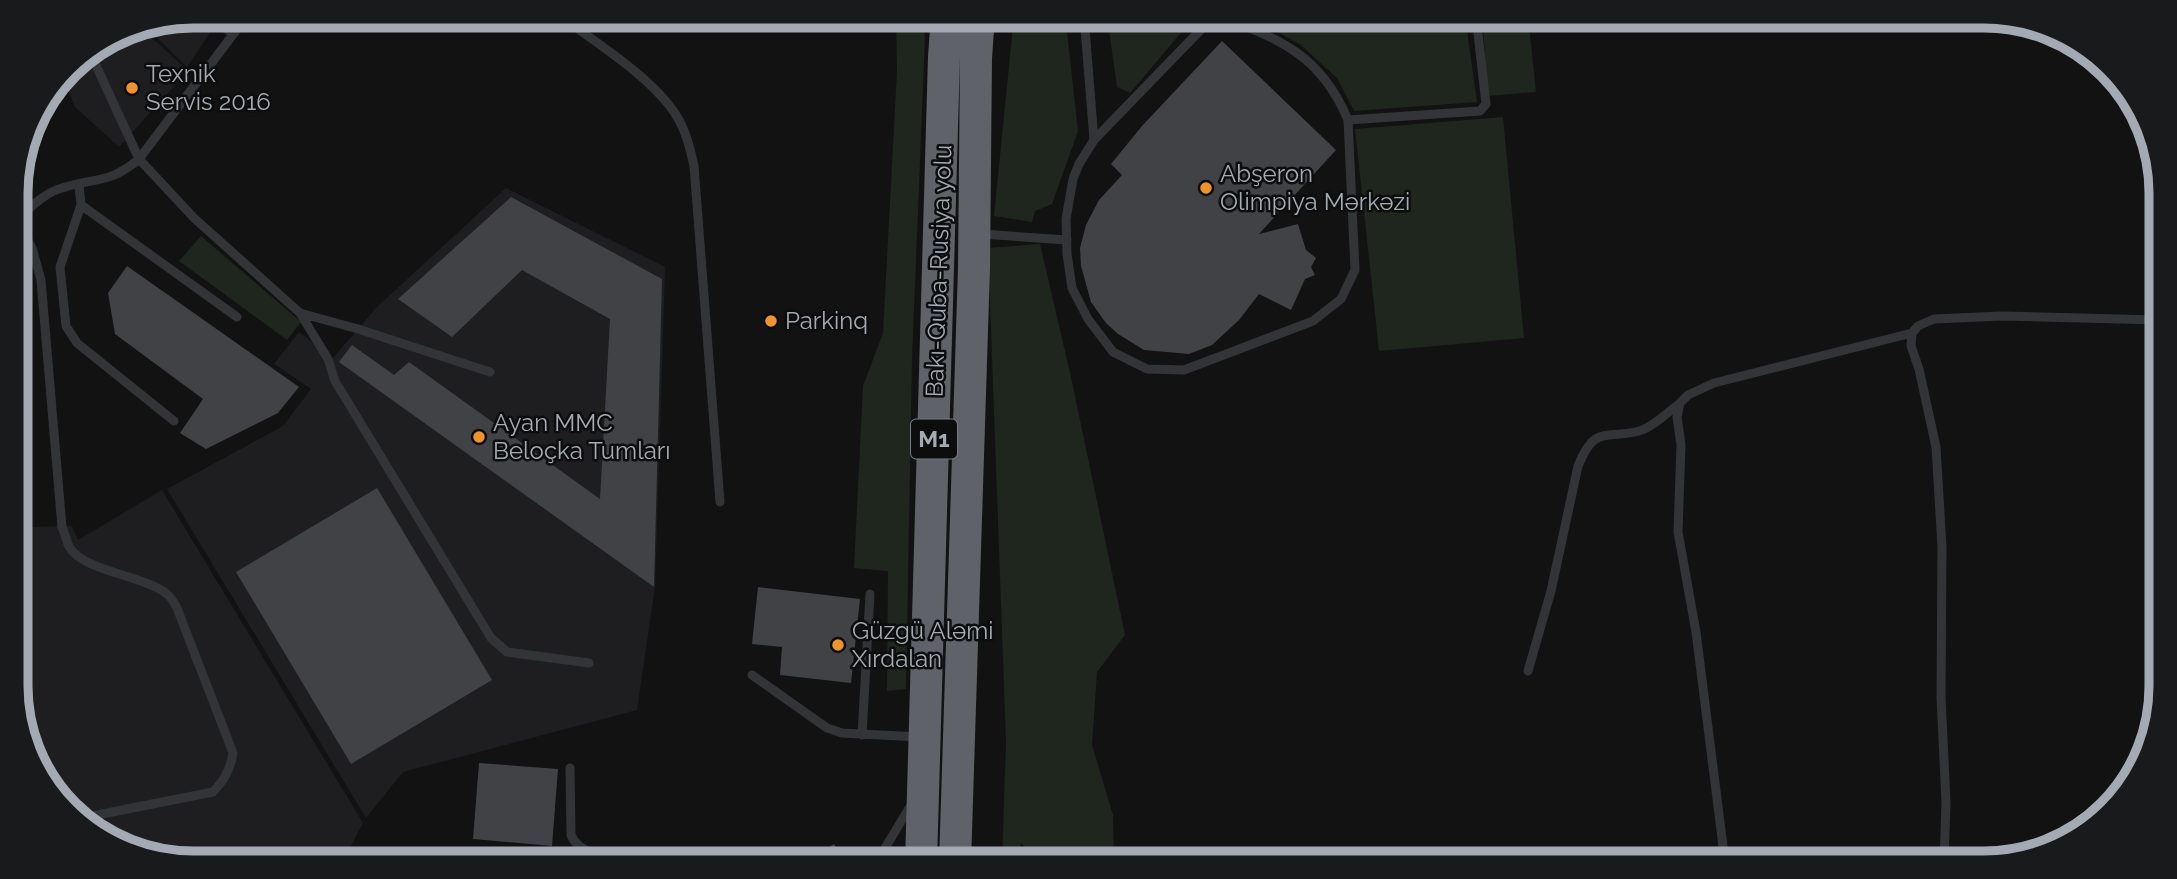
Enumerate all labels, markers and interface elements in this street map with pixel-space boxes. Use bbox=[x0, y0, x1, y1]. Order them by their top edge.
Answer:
place label: Texnik Servis 2016 bbox=[146, 59, 271, 116]
marker: Texnik Servis 2016 bbox=[124, 80, 140, 96]
street label: Bakı-Quba-Rusiya yolu bbox=[920, 144, 957, 398]
place label: Abşeron Olimpiya Mərkəzi bbox=[1220, 159, 1410, 216]
marker: Abşeron Olimpiya Mərkəzi bbox=[1198, 180, 1214, 196]
place label: Parkinq bbox=[785, 306, 868, 335]
marker: Parkinq bbox=[763, 313, 779, 329]
place label: Ayan MMC Beloçka Tumları bbox=[493, 408, 670, 465]
road number: M1 bbox=[911, 420, 957, 458]
marker: Ayan MMC Beloçka Tumları bbox=[471, 429, 487, 445]
place label: Güzgü Aləmi Xırdalan bbox=[852, 616, 994, 673]
marker: Güzgü Aləmi Xırdalan bbox=[830, 637, 846, 653]

